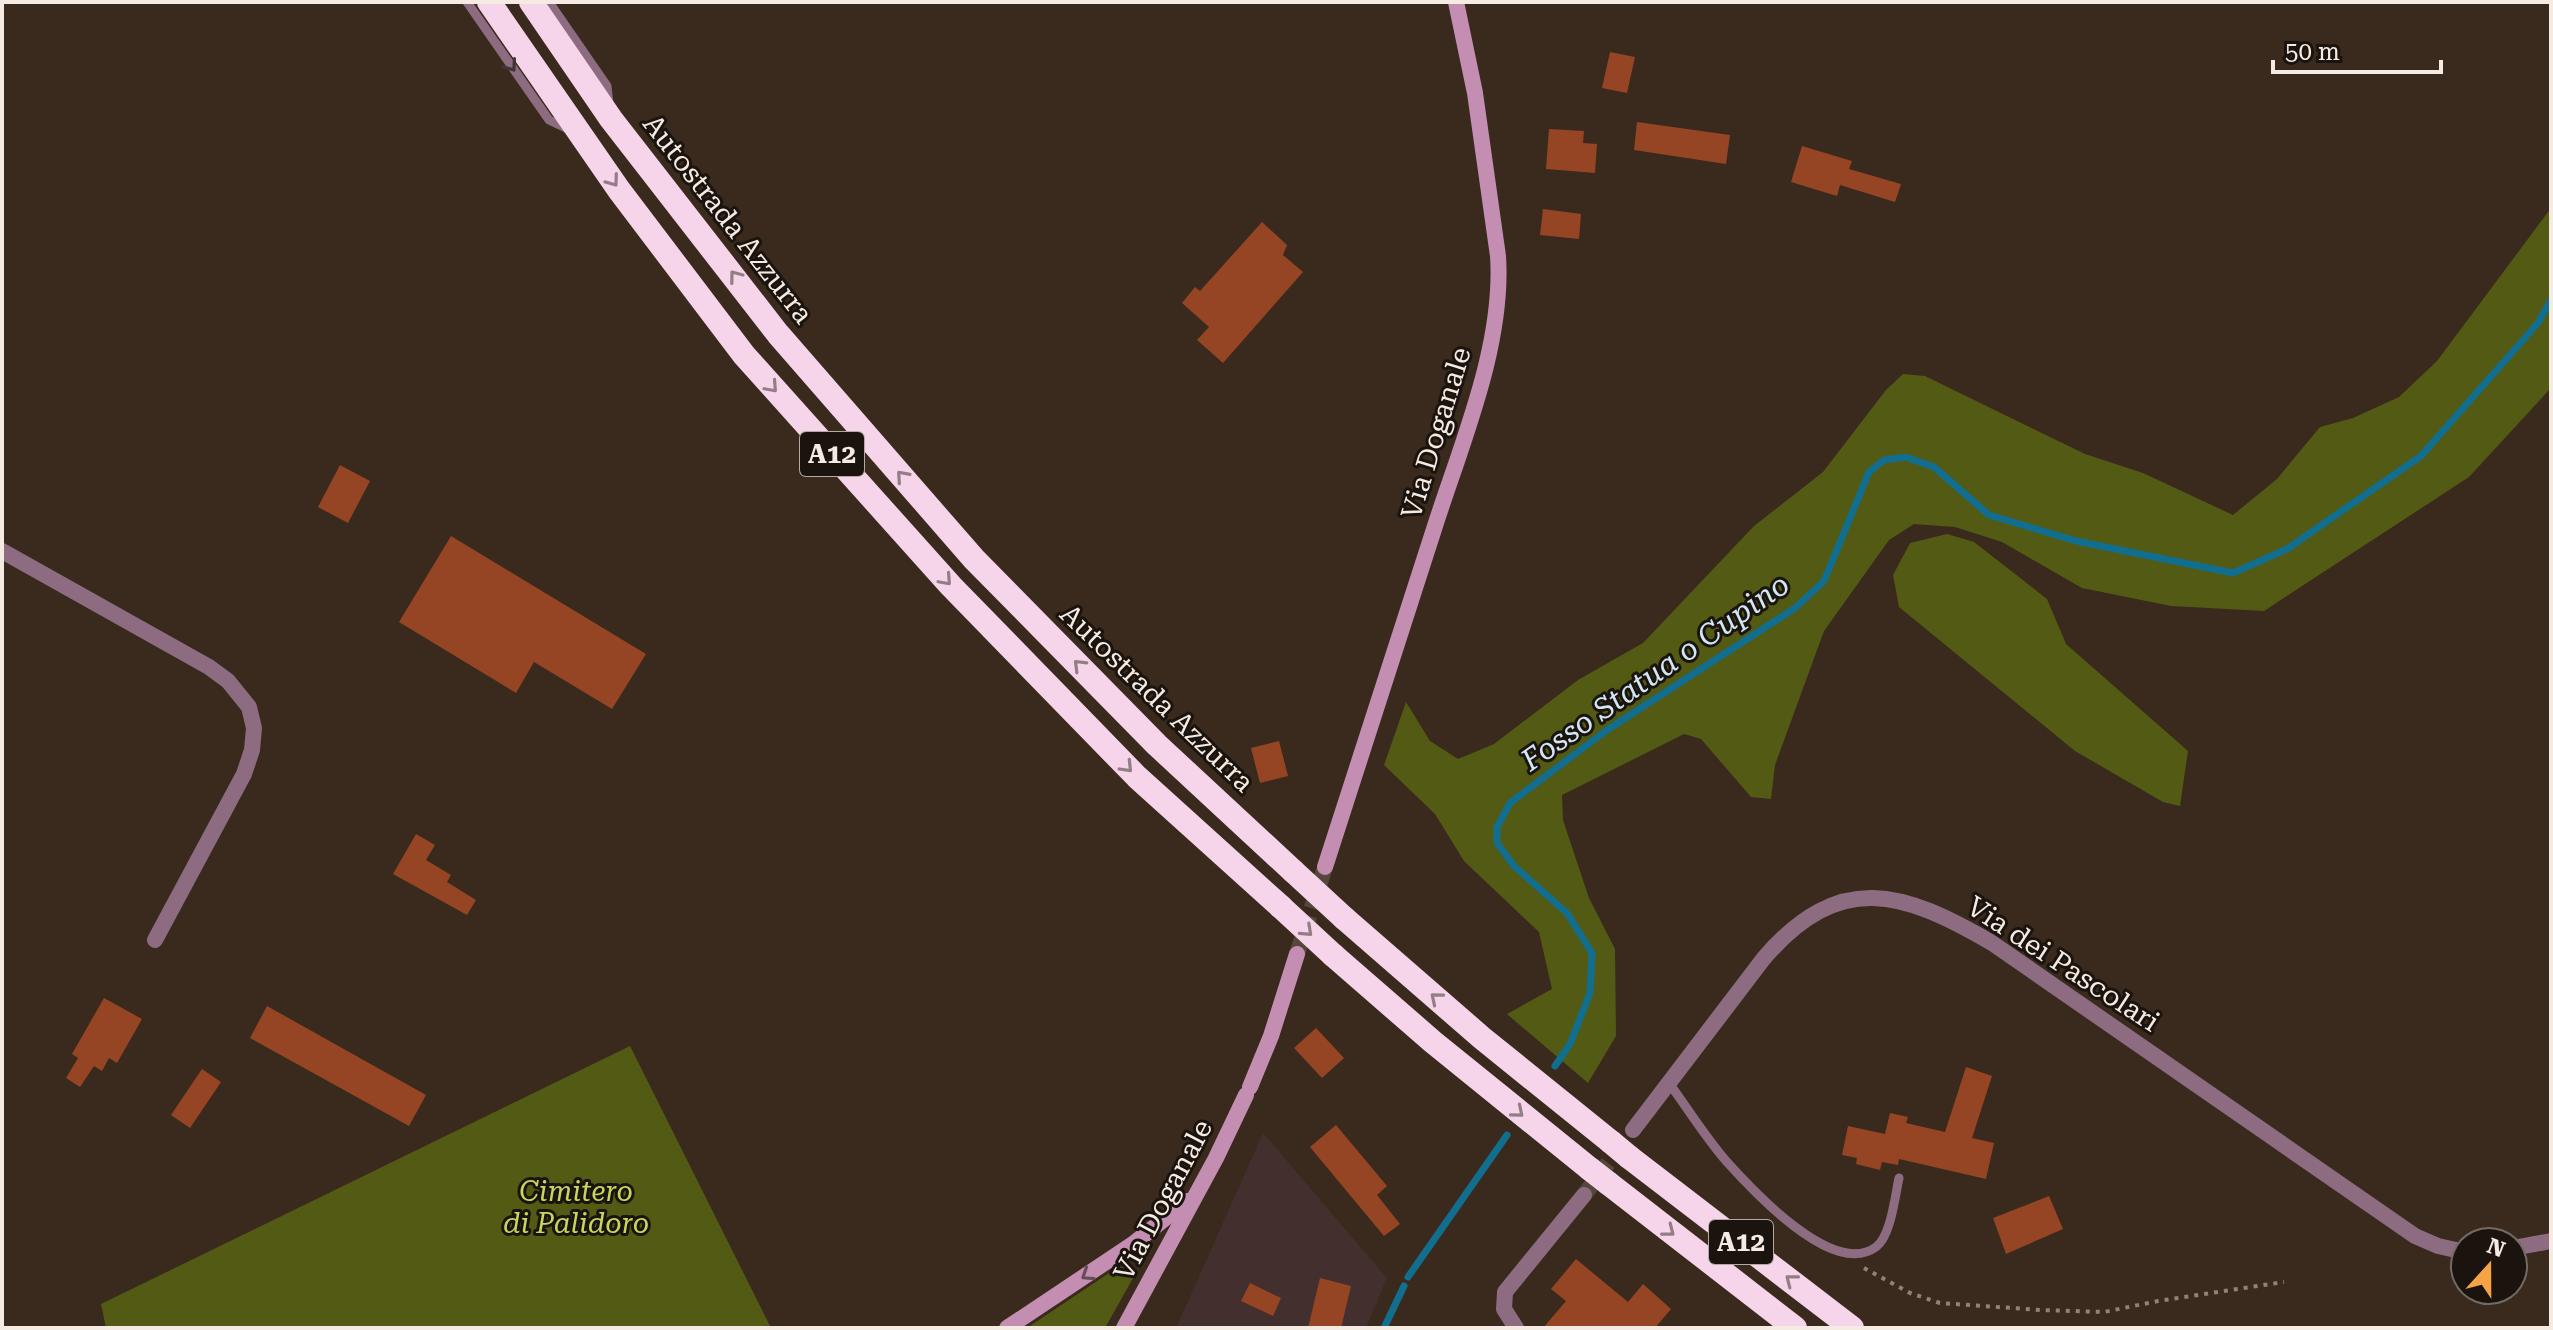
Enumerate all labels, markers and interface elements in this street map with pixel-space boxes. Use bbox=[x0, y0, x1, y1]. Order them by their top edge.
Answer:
scale bar bbox=[2273, 24, 2441, 74]
text: 50 m bbox=[2285, 38, 2340, 66]
one-way arrow bbox=[502, 58, 517, 72]
street label: Autostrada Azzurra bbox=[636, 108, 820, 330]
one-way arrow bbox=[603, 172, 618, 187]
one-way arrow bbox=[730, 271, 744, 285]
street label: Via Doganale bbox=[1394, 343, 1478, 523]
one-way arrow bbox=[762, 377, 777, 392]
road number: A12 bbox=[800, 432, 864, 476]
one-way arrow bbox=[897, 470, 911, 485]
water label: Fosso Statua o Cupino bbox=[1514, 566, 1796, 778]
one-way arrow bbox=[936, 571, 950, 586]
street label: Autostrada Azzurra bbox=[1053, 597, 1261, 799]
one-way arrow bbox=[1074, 660, 1088, 674]
one-way arrow bbox=[1117, 758, 1132, 772]
street label: Via dei Pascolari bbox=[1961, 889, 2165, 1039]
one-way arrow bbox=[1298, 922, 1312, 937]
one-way arrow bbox=[1431, 993, 1445, 1008]
one-way arrow bbox=[1509, 1102, 1523, 1117]
street label: Via Doganale bbox=[1107, 1114, 1219, 1286]
park label: Cimitero di Palidoro bbox=[503, 1175, 649, 1240]
road number: A12 bbox=[1709, 1220, 1773, 1264]
one-way arrow bbox=[1660, 1221, 1675, 1236]
north arrow bbox=[2449, 1226, 2529, 1306]
text: N bbox=[2484, 1233, 2508, 1263]
one-way arrow bbox=[1082, 1265, 1096, 1280]
one-way arrow bbox=[1785, 1276, 1799, 1290]

